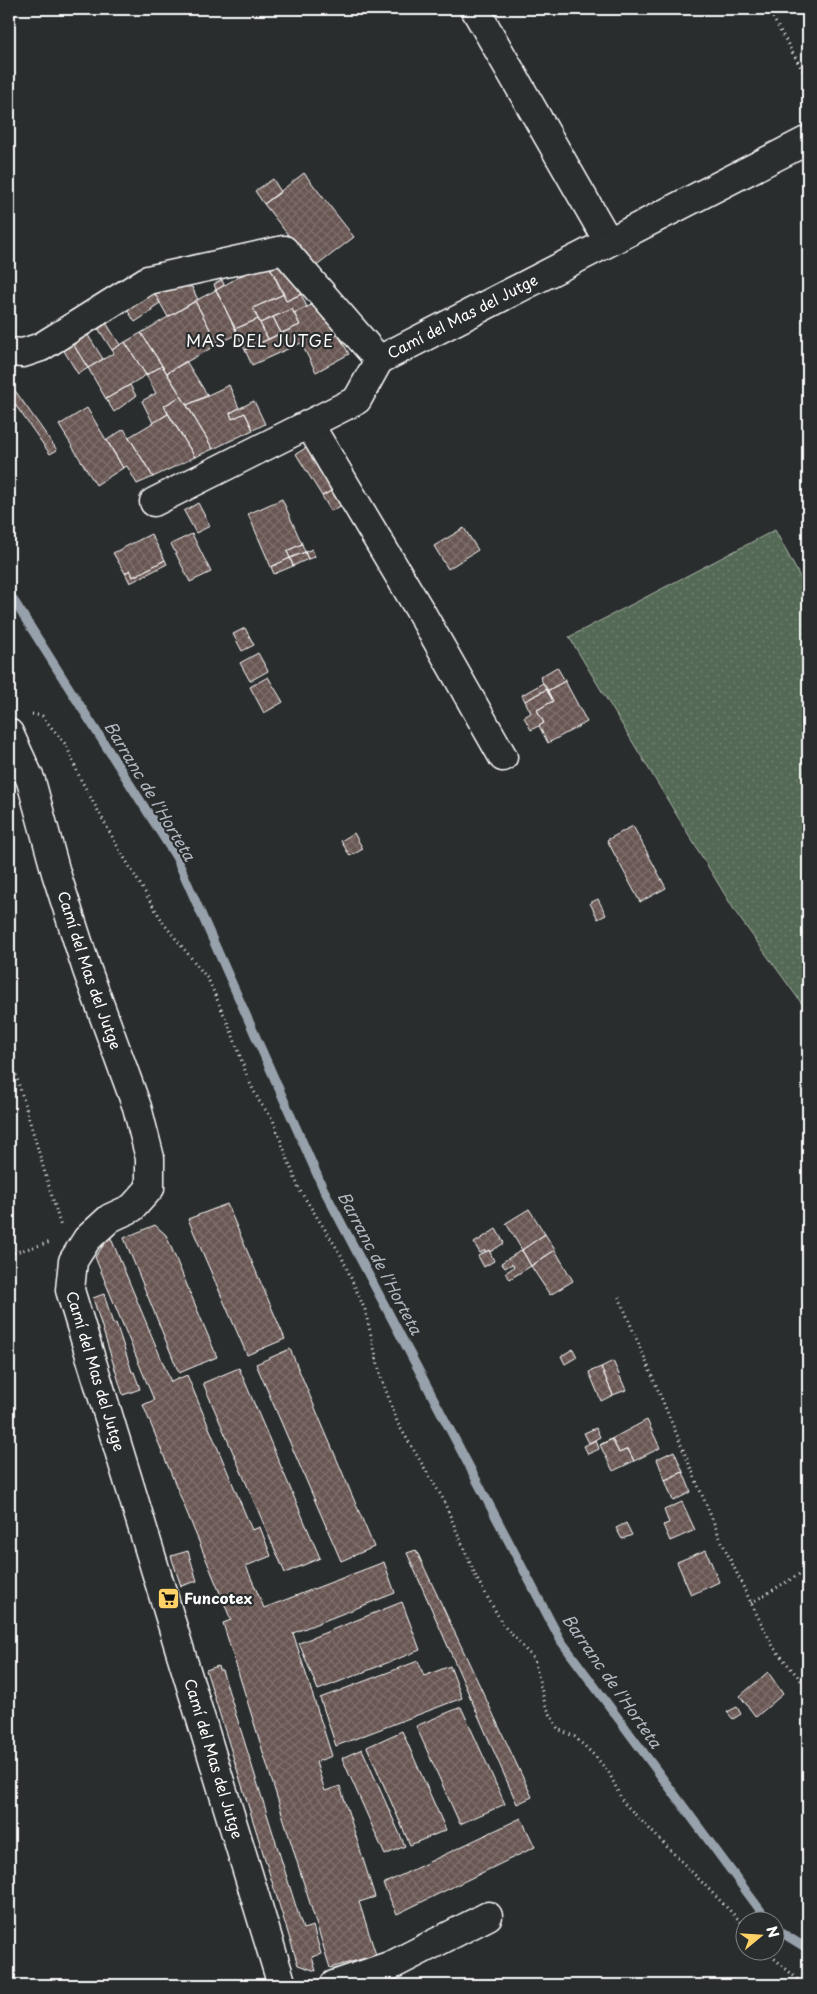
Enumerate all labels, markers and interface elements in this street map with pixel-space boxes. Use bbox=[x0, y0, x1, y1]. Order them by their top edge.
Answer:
street label: Camí del Mas del Jutge bbox=[383, 268, 541, 364]
district label: MAS DEL JUTGE bbox=[186, 328, 334, 352]
water label: Barranc de l'Horteta bbox=[100, 716, 203, 866]
street label: Camí del Mas del Jutge bbox=[52, 888, 128, 1053]
water label: Barranc de l'Horteta bbox=[333, 1187, 429, 1339]
street label: Camí del Mas del Jutge bbox=[61, 1288, 132, 1454]
place label: Funcotex bbox=[184, 1586, 253, 1609]
supermarket icon: Funcotex bbox=[156, 1587, 180, 1611]
water label: Barranc de l'Horteta bbox=[557, 1608, 669, 1753]
street label: Camí del Mas del Jutge bbox=[179, 1675, 250, 1841]
north arrow bbox=[734, 1912, 784, 1962]
text: N bbox=[761, 1923, 785, 1940]

